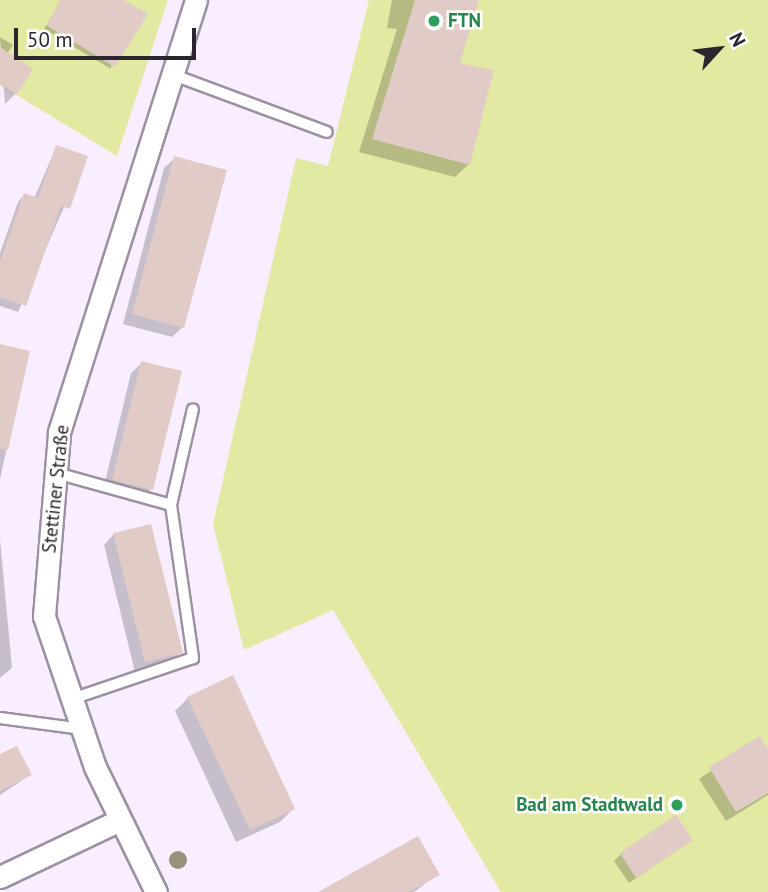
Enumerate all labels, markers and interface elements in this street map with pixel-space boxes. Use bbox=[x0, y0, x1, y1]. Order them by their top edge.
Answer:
place label: FTN bbox=[448, 10, 481, 32]
marker: FTN bbox=[426, 13, 442, 29]
scale bar bbox=[18, 14, 200, 58]
north arrow bbox=[684, 14, 754, 84]
text: 50 m bbox=[27, 26, 73, 53]
text: N bbox=[724, 28, 751, 50]
street label: Stettiner Straße bbox=[38, 424, 74, 554]
place label: Bad am Stadtwald bbox=[516, 794, 663, 816]
marker: Bad am Stadtwald bbox=[669, 797, 685, 813]

